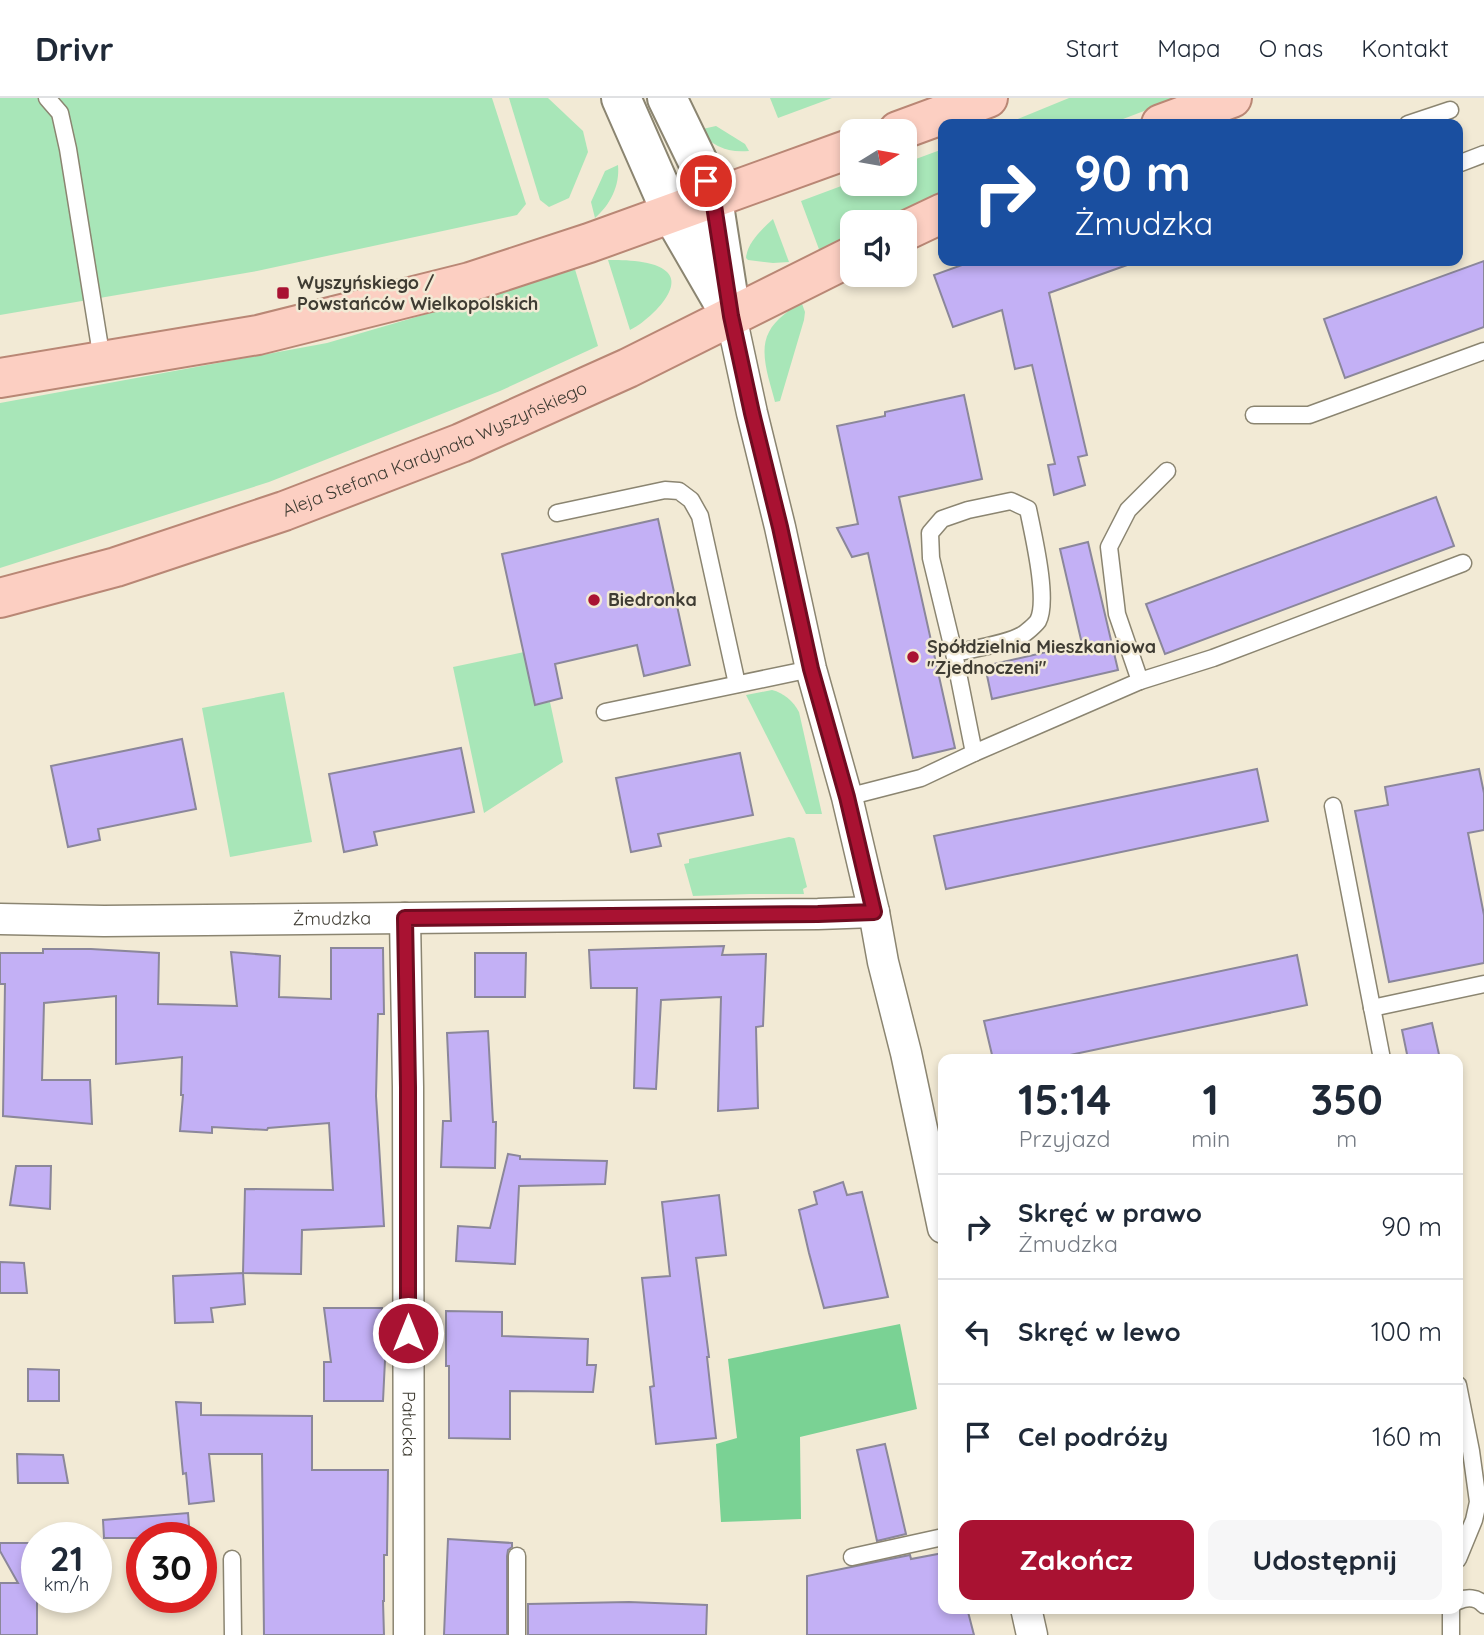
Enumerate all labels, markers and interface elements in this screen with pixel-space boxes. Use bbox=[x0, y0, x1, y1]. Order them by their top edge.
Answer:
text: Drivr bbox=[35, 28, 114, 69]
text: Start bbox=[1066, 33, 1119, 63]
text: Mapa bbox=[1157, 33, 1221, 63]
text: O nas bbox=[1259, 33, 1323, 63]
text: Kontakt bbox=[1361, 33, 1449, 63]
north arrow bbox=[840, 119, 917, 196]
map controls bbox=[840, 119, 917, 287]
text: 90 m bbox=[1074, 142, 1191, 203]
icon: right bbox=[959, 147, 1050, 238]
pin bbox=[676, 151, 736, 211]
icon: arrive bbox=[687, 162, 725, 200]
text: Żmudzka bbox=[1074, 203, 1213, 243]
button: sound bbox=[840, 210, 917, 287]
place label: Wyszyńskiego / Powstańców Wielkopolskich bbox=[297, 271, 538, 315]
marker: Wyszyńskiego / Powstańców Wielkopolskich bbox=[275, 285, 291, 301]
street label: Aleja Stefana Kardynała Wyszyńskiego bbox=[279, 376, 590, 522]
place label: Biedronka bbox=[608, 588, 697, 611]
marker: Biedronka bbox=[586, 592, 602, 608]
place label: Spółdzielnia Mieszkaniowa "Zjednoczeni" bbox=[927, 635, 1156, 679]
marker: Spółdzielnia Mieszkaniowa "Zjednoczeni" bbox=[905, 649, 921, 665]
street label: Żmudzka bbox=[293, 906, 371, 930]
text: 15:14 bbox=[1018, 1073, 1111, 1126]
text: 1 bbox=[1203, 1073, 1219, 1126]
text: 350 bbox=[1310, 1073, 1383, 1126]
text: Przyjazd bbox=[1019, 1124, 1110, 1153]
text: min bbox=[1191, 1124, 1230, 1153]
text: m bbox=[1336, 1124, 1357, 1153]
text: Skręć w prawo bbox=[1018, 1196, 1202, 1229]
icon: right bbox=[959, 1208, 997, 1246]
text: 90 m bbox=[1381, 1210, 1442, 1243]
text: Żmudzka bbox=[1018, 1229, 1118, 1258]
position arrow bbox=[371, 1296, 445, 1370]
icon: left bbox=[959, 1313, 997, 1351]
text: Skręć w lewo bbox=[1018, 1315, 1181, 1348]
text: 100 m bbox=[1371, 1315, 1442, 1348]
street label: Pałucka bbox=[398, 1391, 421, 1457]
icon: arrive bbox=[959, 1418, 997, 1456]
text: Cel podróży bbox=[1018, 1420, 1168, 1453]
text: 160 m bbox=[1372, 1420, 1442, 1453]
button: Zakończ bbox=[959, 1520, 1194, 1600]
button: Udostępnij bbox=[1208, 1520, 1442, 1600]
speed limit sign: 30 bbox=[126, 1522, 217, 1613]
text: 21 bbox=[50, 1536, 83, 1580]
text: km/h bbox=[44, 1573, 89, 1596]

